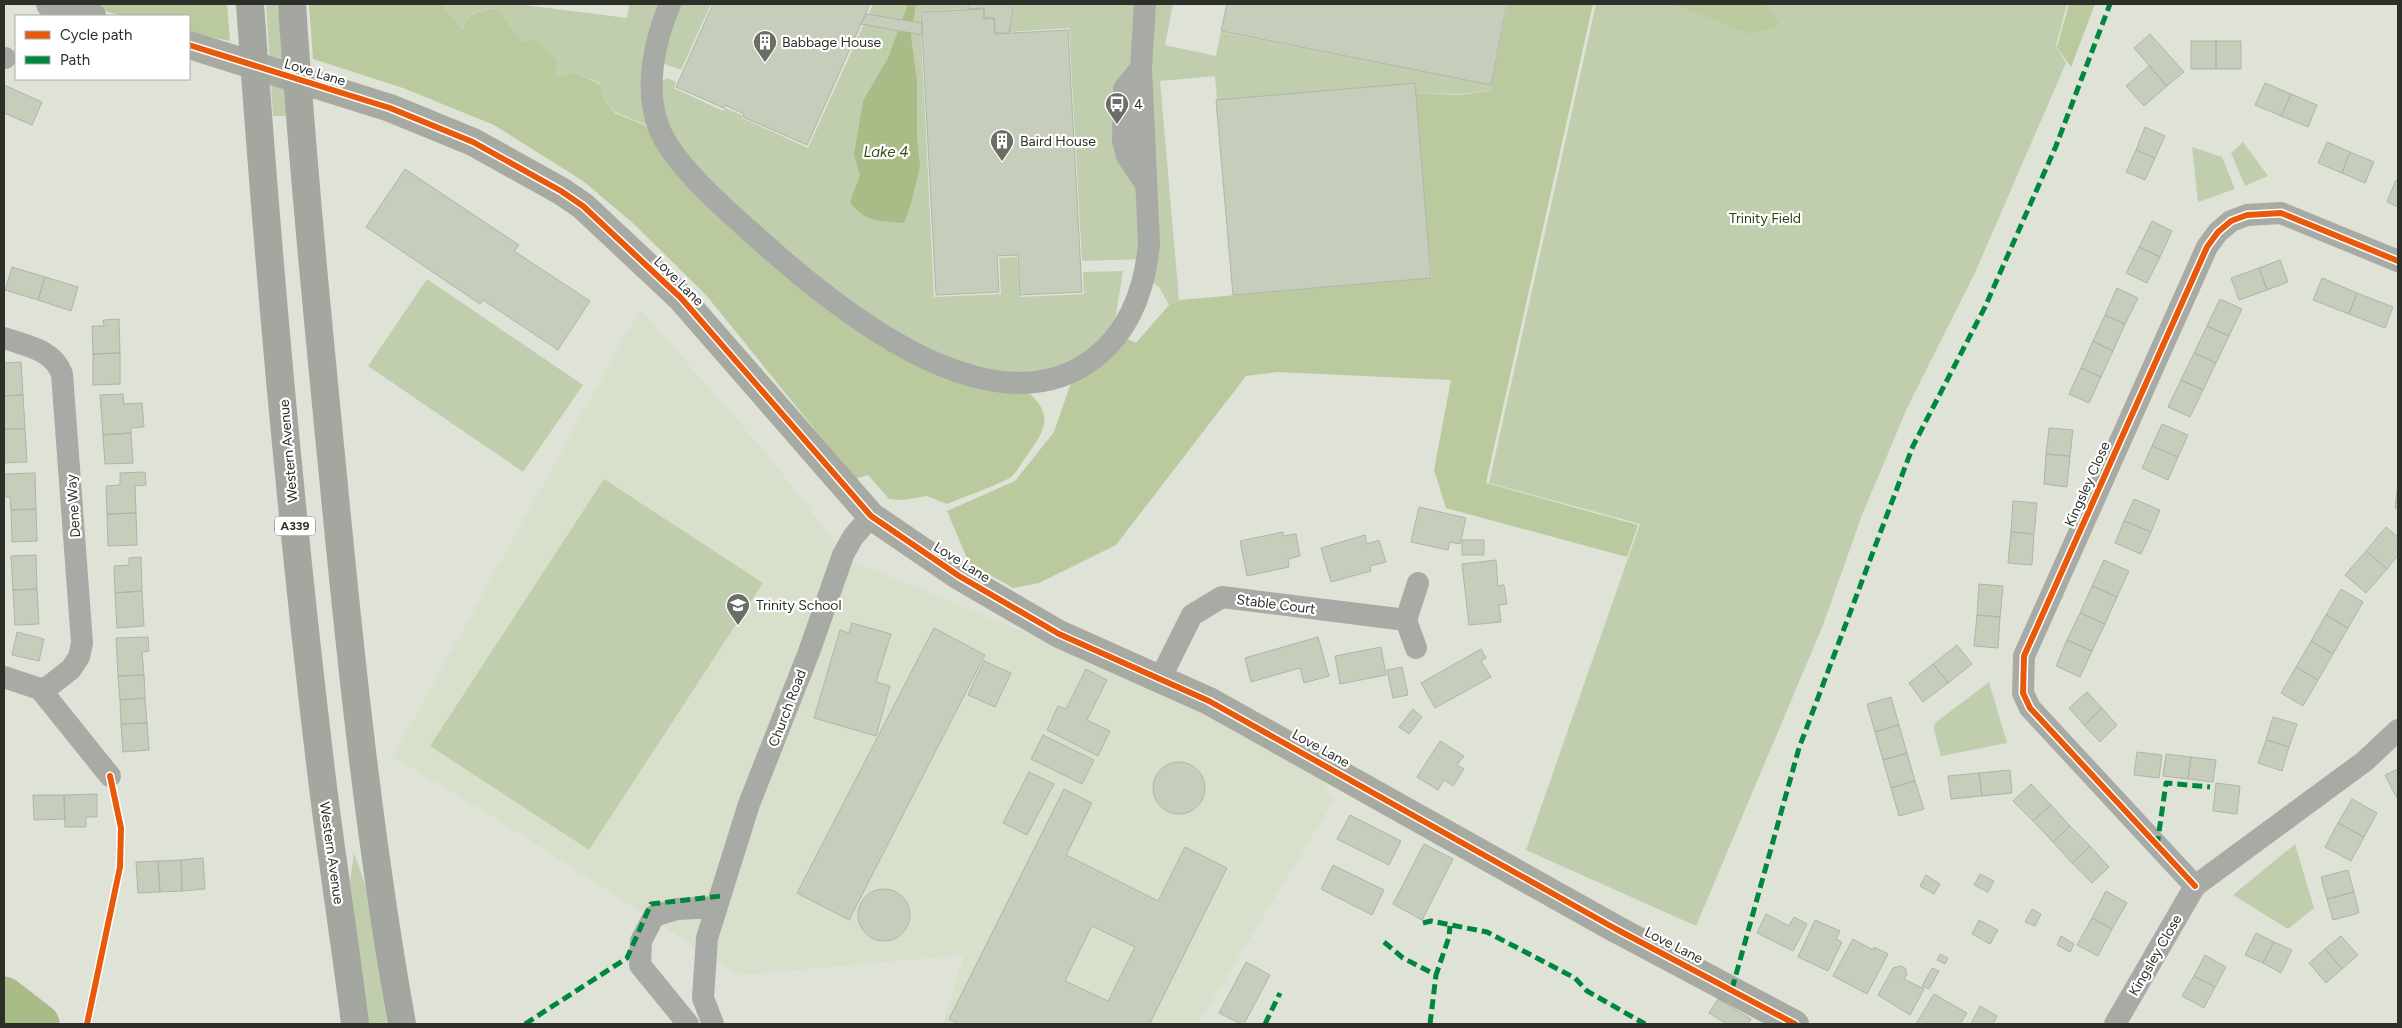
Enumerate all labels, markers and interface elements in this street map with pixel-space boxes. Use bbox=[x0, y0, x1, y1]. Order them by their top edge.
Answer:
legend bbox=[15, 15, 190, 80]
text: Cycle path bbox=[60, 26, 132, 44]
building icon: Babbage House bbox=[752, 29, 778, 63]
place label: Babbage House bbox=[782, 34, 882, 51]
text: Path bbox=[60, 51, 90, 69]
street label: Love Lane bbox=[282, 55, 348, 90]
bus stop icon: 4 bbox=[1104, 91, 1130, 125]
place label: 4 bbox=[1134, 96, 1143, 113]
building icon: Baird House bbox=[989, 128, 1015, 162]
place label: Baird House bbox=[1020, 133, 1096, 150]
water label: Lake 4 bbox=[864, 143, 908, 161]
park label: Trinity Field bbox=[1729, 210, 1801, 227]
street label: Love Lane bbox=[650, 253, 707, 310]
street label: Western Avenue bbox=[275, 398, 301, 503]
street label: Kingsley Close bbox=[2061, 439, 2114, 529]
street label: Dene Way bbox=[63, 473, 84, 538]
road number: A339 bbox=[275, 516, 315, 536]
street label: Love Lane bbox=[930, 538, 993, 587]
street label: Stable Court bbox=[1235, 591, 1316, 618]
school or university icon: Trinity School bbox=[725, 592, 751, 626]
place label: Trinity School bbox=[756, 597, 842, 614]
street label: Church Road bbox=[765, 667, 810, 749]
street label: Love Lane bbox=[1289, 726, 1353, 771]
street label: Western Avenue bbox=[316, 801, 347, 906]
street label: Kingsley Close bbox=[2125, 911, 2186, 999]
street label: Love Lane bbox=[1642, 924, 1706, 968]

